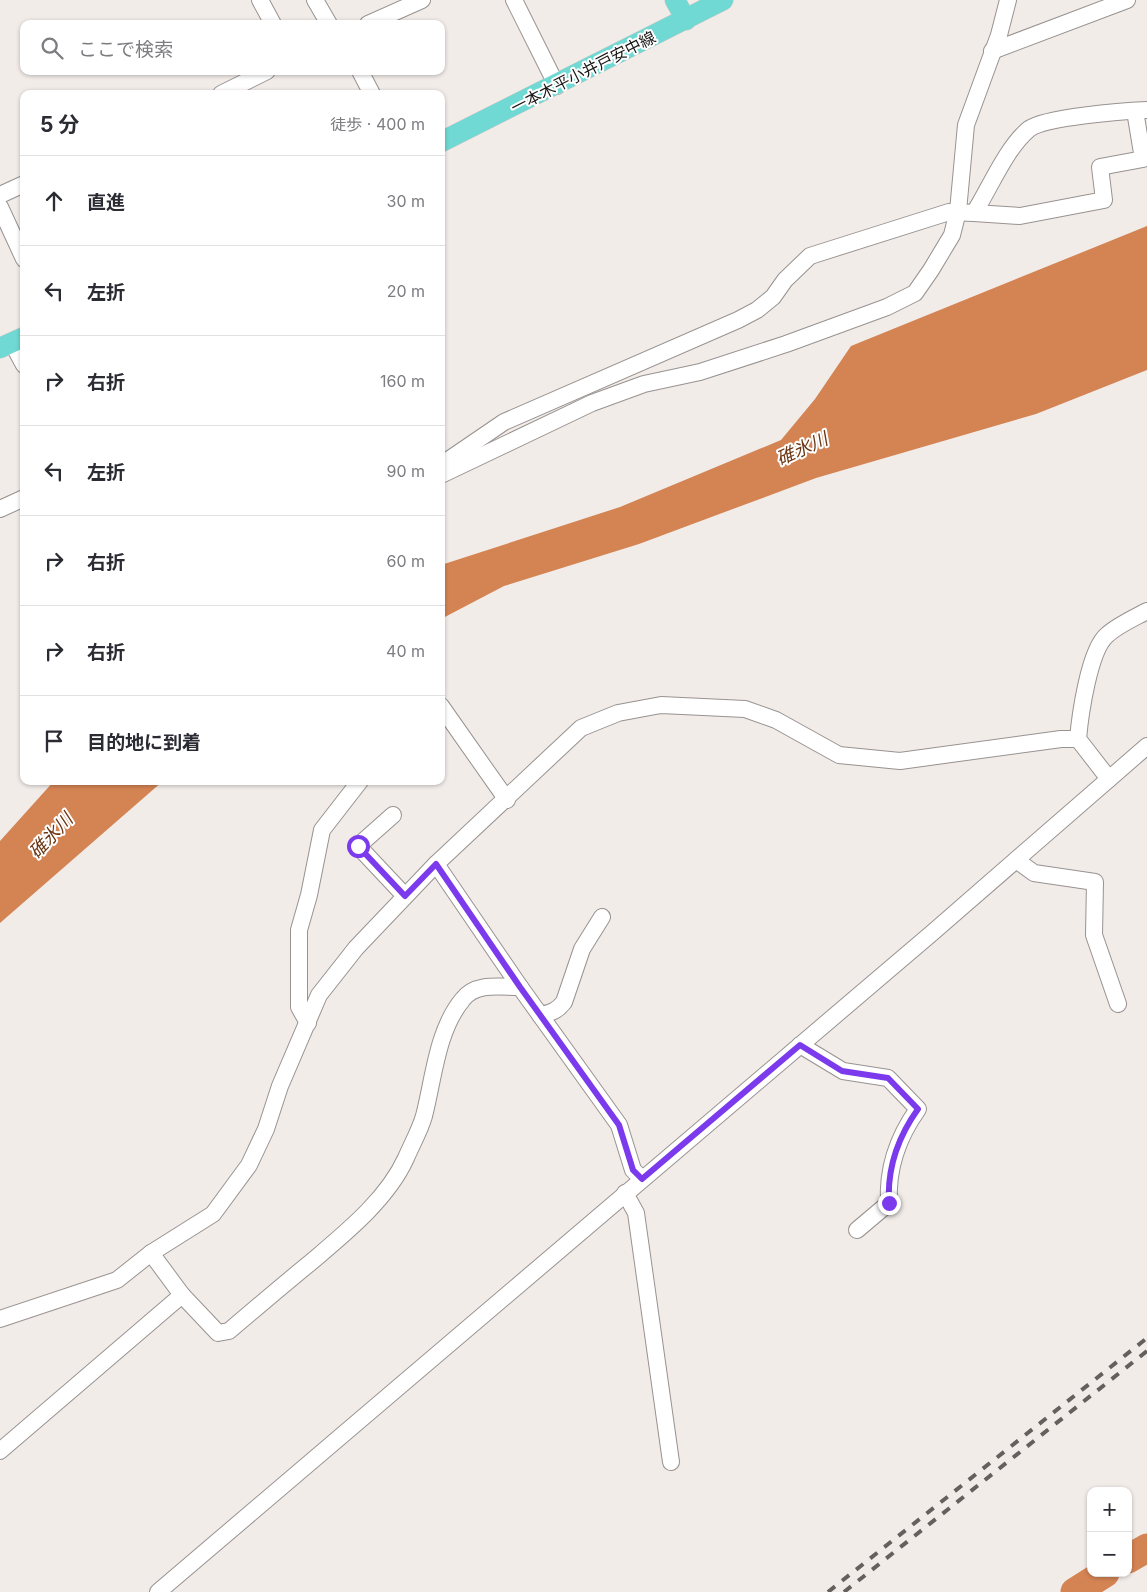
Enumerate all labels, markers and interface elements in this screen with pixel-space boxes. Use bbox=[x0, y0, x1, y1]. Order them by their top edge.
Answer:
search box bbox=[20, 20, 445, 75]
street label: 一本木平小井戸安中線 bbox=[507, 27, 659, 117]
icon: search bbox=[38, 34, 66, 62]
text: ここで検索 bbox=[78, 38, 173, 61]
text: 5 分 bbox=[40, 112, 79, 137]
text: 徒歩 · 400 m bbox=[330, 114, 425, 134]
icon: ahead bbox=[40, 187, 68, 215]
text: 直進 bbox=[87, 191, 125, 214]
text: 30 m bbox=[387, 191, 425, 211]
icon: left bbox=[40, 277, 68, 305]
text: 左折 bbox=[87, 281, 125, 304]
text: 20 m bbox=[387, 281, 425, 301]
icon: right bbox=[40, 367, 68, 395]
text: 右折 bbox=[87, 371, 125, 394]
text: 160 m bbox=[380, 371, 425, 391]
water label: 碓氷川 bbox=[773, 427, 833, 469]
icon: left bbox=[40, 457, 68, 485]
text: 左折 bbox=[87, 461, 125, 484]
text: 90 m bbox=[386, 461, 425, 481]
icon: right bbox=[40, 547, 68, 575]
text: 右折 bbox=[87, 551, 125, 574]
text: 60 m bbox=[386, 551, 425, 571]
icon: right bbox=[40, 637, 68, 665]
text: 右折 bbox=[87, 641, 125, 664]
text: 40 m bbox=[386, 641, 425, 661]
icon: arrive bbox=[40, 727, 68, 755]
text: 目的地に到着 bbox=[87, 731, 201, 754]
water label: 碓氷川 bbox=[25, 807, 78, 863]
route start bbox=[347, 835, 370, 858]
route end bbox=[878, 1192, 901, 1215]
map controls bbox=[1087, 1487, 1132, 1577]
button: + bbox=[1087, 1487, 1132, 1532]
button: − bbox=[1087, 1532, 1132, 1577]

